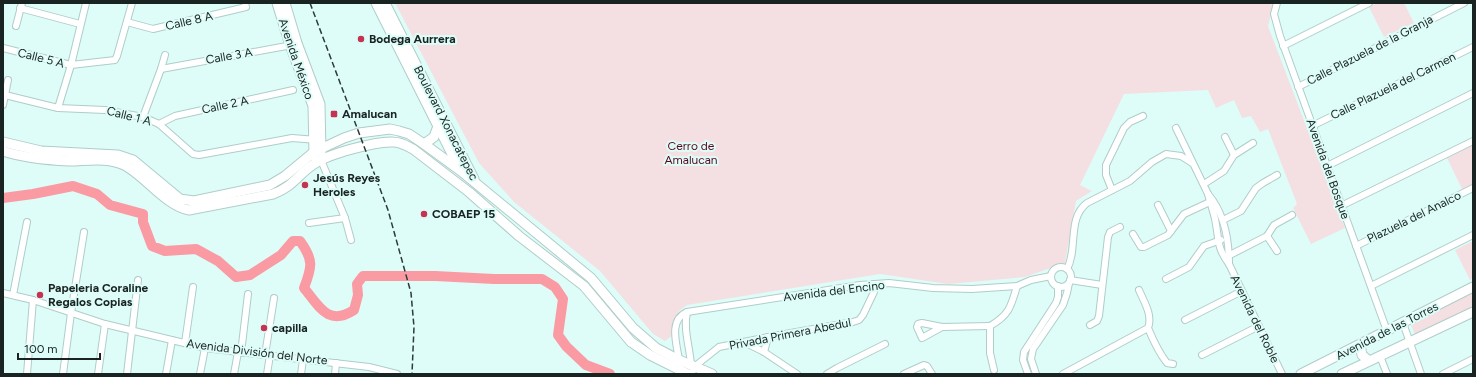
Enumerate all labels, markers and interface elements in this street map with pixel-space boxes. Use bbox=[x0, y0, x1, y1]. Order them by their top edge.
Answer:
street label: Calle 8 A bbox=[164, 9, 214, 33]
street label: Calle Plazuela de la Granja bbox=[1305, 12, 1435, 88]
street label: Avenida México bbox=[276, 17, 316, 101]
place label: Bodega Aurrera bbox=[369, 32, 456, 46]
marker: Bodega Aurrera bbox=[356, 34, 366, 44]
street label: Calle 5 A bbox=[16, 45, 66, 71]
street label: Calle 3 A bbox=[205, 45, 253, 67]
street label: Calle Plazuela del Carmen bbox=[1328, 49, 1458, 122]
street label: Boulevard Xonacatepec bbox=[411, 63, 481, 183]
street label: Calle 2 A bbox=[200, 93, 250, 117]
street label: Calle 1 A bbox=[105, 104, 153, 128]
place label: Amalucan bbox=[342, 107, 397, 121]
marker: Amalucan bbox=[329, 109, 339, 119]
street label: Avenida del Bosque bbox=[1303, 117, 1353, 221]
park label: Cerro de Amalucan bbox=[664, 139, 718, 167]
place label: Jesús Reyes Heroles bbox=[313, 171, 381, 199]
marker: Jesús Reyes Heroles bbox=[300, 180, 310, 190]
street label: Plazuela del Analco bbox=[1365, 188, 1463, 246]
place label: COBAEP 15 bbox=[432, 207, 495, 221]
marker: COBAEP 15 bbox=[419, 209, 429, 219]
street label: Avenida del Roble bbox=[1228, 273, 1283, 366]
street label: Avenida del Encino bbox=[782, 278, 886, 304]
place label: Papeleria Coraline Regalos Copias bbox=[48, 281, 148, 309]
marker: Papeleria Coraline Regalos Copias bbox=[35, 290, 45, 300]
street label: Avenida de las Torres bbox=[1333, 299, 1441, 363]
street label: Privada Primera Abedul bbox=[728, 315, 852, 353]
place label: capilla bbox=[272, 321, 308, 335]
marker: capilla bbox=[259, 323, 269, 333]
scale bar bbox=[18, 335, 100, 361]
street label: Avenida División del Norte bbox=[186, 336, 329, 368]
text: 100 m bbox=[24, 342, 58, 356]

